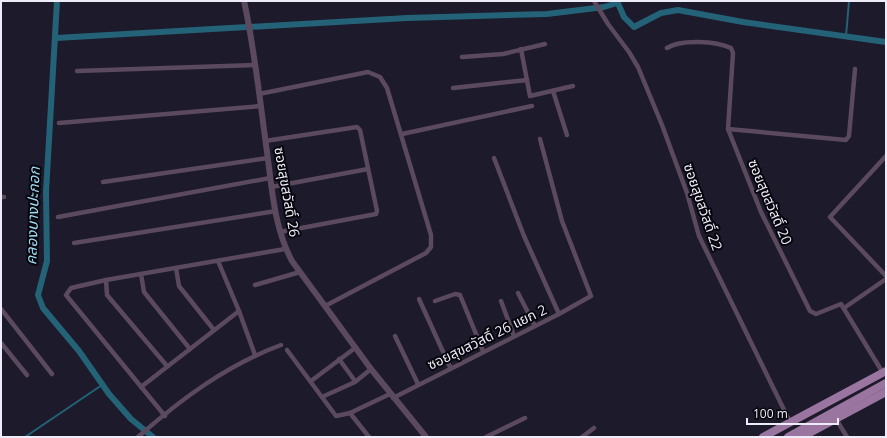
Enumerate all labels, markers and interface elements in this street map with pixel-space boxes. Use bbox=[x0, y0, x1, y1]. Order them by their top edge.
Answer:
street label: ซอยสุขสวัสดิ์ 26 bbox=[270, 145, 305, 238]
street label: ซอยสุขสวัสดิ์ 20 bbox=[744, 156, 797, 247]
street label: ซอยสุขสวัสดิ์ 22 bbox=[680, 161, 727, 253]
water label: คลองบางปะกอก bbox=[20, 165, 44, 265]
street label: ซอยสุขสวัสดิ์ 26 แยก 2 bbox=[424, 299, 550, 374]
scale bar bbox=[747, 400, 838, 426]
text: 100 m bbox=[753, 405, 788, 422]

